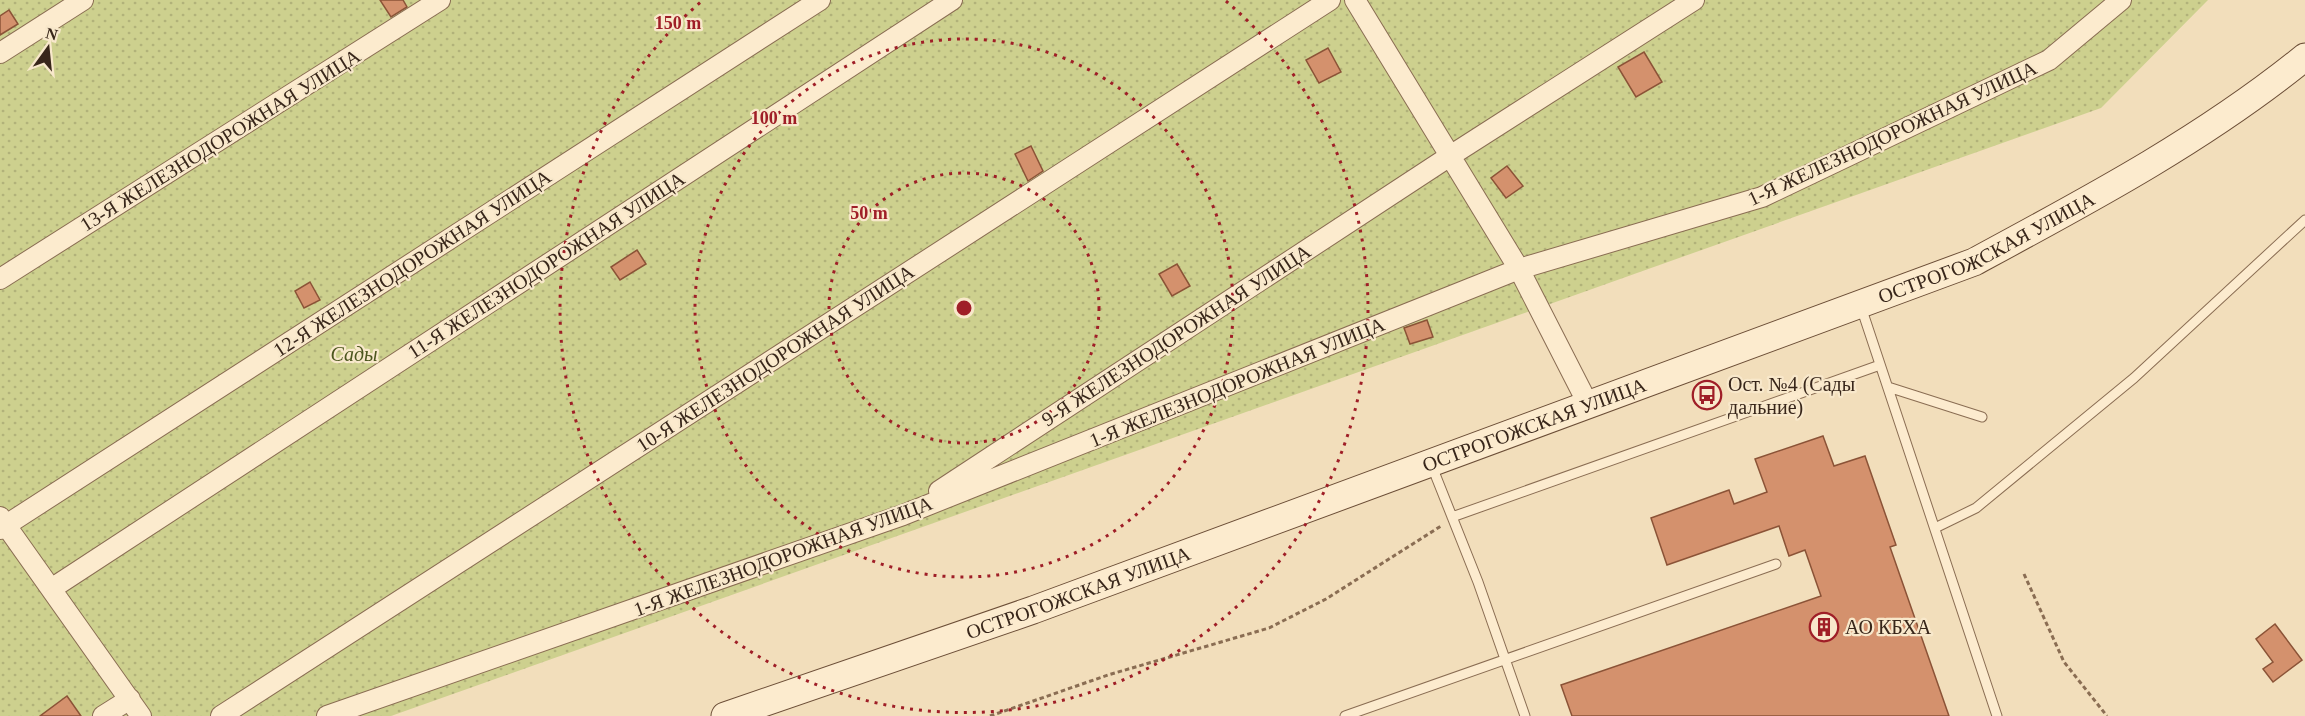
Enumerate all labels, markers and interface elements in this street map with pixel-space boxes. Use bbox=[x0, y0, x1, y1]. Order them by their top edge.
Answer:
text: 150 m bbox=[655, 13, 701, 33]
north arrow bbox=[18, 18, 78, 78]
text: N bbox=[44, 24, 60, 44]
street label: 13-Я ЖЕЛЕЗНОДОРОЖНАЯ УЛИЦА bbox=[76, 44, 365, 237]
street label: 1-Я ЖЕЛЕЗНОДОРОЖНАЯ УЛИЦА bbox=[1744, 56, 2041, 211]
text: 100 m bbox=[751, 108, 797, 128]
street label: 12-Я ЖЕЛЕЗНОДОРОЖНАЯ УЛИЦА bbox=[269, 165, 556, 362]
street label: 11-Я ЖЕЛЕЗНОДОРОЖНАЯ УЛИЦА bbox=[404, 167, 689, 364]
street label: ОСТРОГОЖСКАЯ УЛИЦА bbox=[1875, 187, 2099, 308]
text: 50 m bbox=[850, 203, 888, 223]
street label: 9-Я ЖЕЛЕЗНОДОРОЖНАЯ УЛИЦА bbox=[1037, 239, 1316, 431]
street label: 10-Я ЖЕЛЕЗНОДОРОЖНАЯ УЛИЦА bbox=[632, 260, 919, 457]
centre of rings bbox=[954, 298, 974, 318]
street label: 1-Я ЖЕЛЕЗНОДОРОЖНАЯ УЛИЦА bbox=[1086, 312, 1389, 452]
park label: Сады bbox=[330, 343, 378, 365]
street label: ОСТРОГОЖСКАЯ УЛИЦА bbox=[1419, 373, 1650, 476]
place label: Ост. №4 (Сады дальние) bbox=[1728, 373, 1855, 419]
bus stop icon: Ост. №4 (Сады дальние) bbox=[1691, 379, 1723, 411]
street label: 1-Я ЖЕЛЕЗНОДОРОЖНАЯ УЛИЦА bbox=[631, 491, 936, 621]
street label: ОСТРОГОЖСКАЯ УЛИЦА bbox=[963, 542, 1194, 643]
building icon: АО КБХА bbox=[1808, 611, 1840, 643]
place label: АО КБХА bbox=[1845, 616, 1932, 638]

